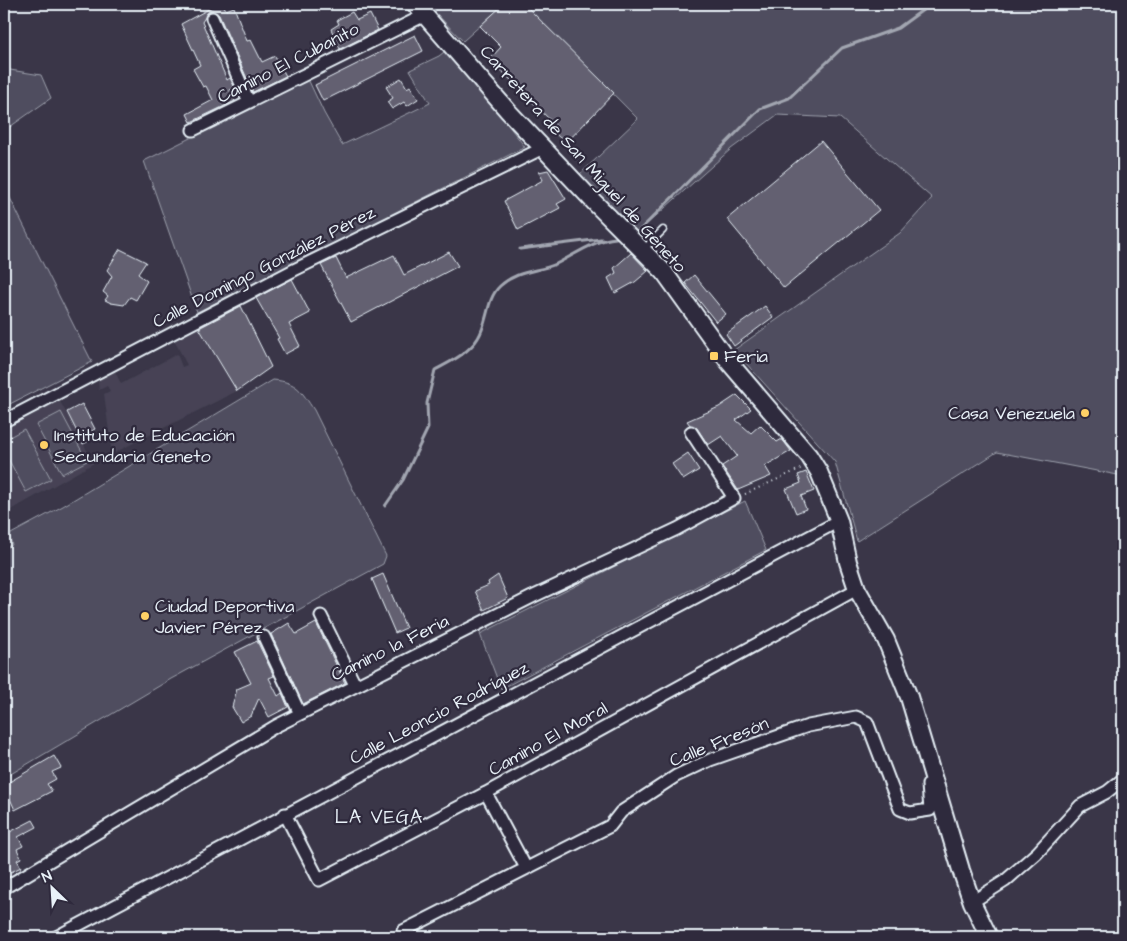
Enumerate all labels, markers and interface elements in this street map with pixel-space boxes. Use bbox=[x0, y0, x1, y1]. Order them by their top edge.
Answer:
street label: Camino El Cubanito bbox=[213, 16, 363, 110]
street label: Carretera de San Miguel de Geneto bbox=[473, 40, 692, 279]
street label: Calle Domingo González Pérez bbox=[148, 200, 380, 335]
place label: Feria bbox=[724, 344, 768, 369]
marker: Feria bbox=[708, 350, 720, 362]
place label: Casa Venezuela bbox=[948, 401, 1075, 426]
marker: Casa Venezuela bbox=[1079, 407, 1091, 419]
place label: Instituto de Educación Secundaria Geneto bbox=[54, 423, 235, 469]
marker: Instituto de Educación Secundaria Geneto bbox=[38, 439, 50, 451]
place label: Ciudad Deportiva Javier Pérez bbox=[155, 594, 294, 640]
street label: Camino la Feria bbox=[327, 609, 453, 687]
marker: Ciudad Deportiva Javier Pérez bbox=[139, 610, 151, 622]
street label: Calle Leoncio Rodríguez bbox=[345, 655, 533, 772]
street label: Camino El Moral bbox=[484, 696, 612, 782]
street label: Calle Fresón bbox=[666, 711, 772, 773]
district label: LA VEGA bbox=[335, 804, 423, 831]
north arrow bbox=[28, 864, 78, 914]
text: N bbox=[39, 866, 55, 888]

